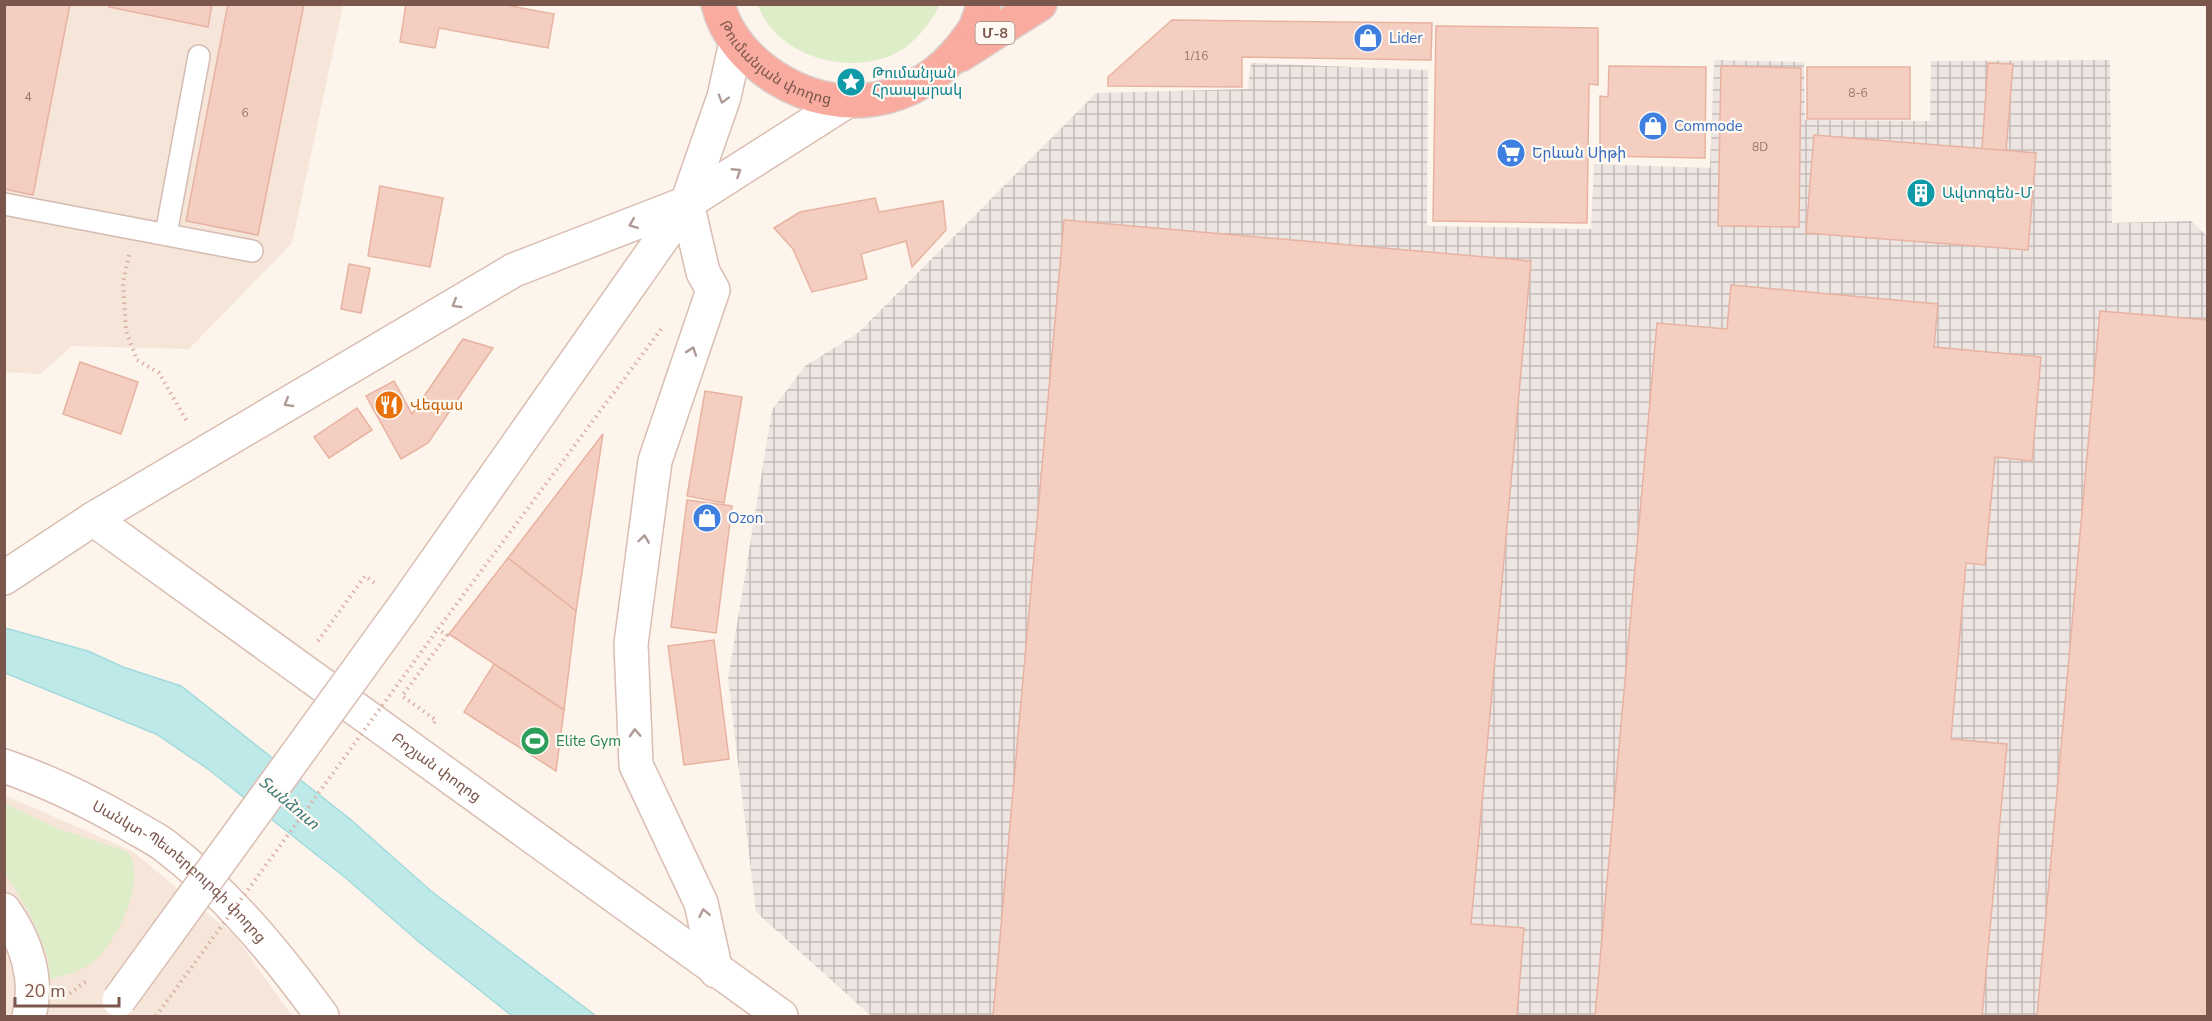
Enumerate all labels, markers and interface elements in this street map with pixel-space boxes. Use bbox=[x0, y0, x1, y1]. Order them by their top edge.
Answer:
street label: Թումանյան փողոց bbox=[715, 17, 833, 109]
road number: Մ-8 bbox=[976, 22, 1014, 44]
shop icon: Lider bbox=[1352, 22, 1384, 54]
place label: Lider bbox=[1389, 28, 1423, 48]
house number: 1/16 bbox=[1184, 48, 1209, 64]
place label: Թումանյան Հրապարակ bbox=[872, 63, 962, 100]
place icon: Թումանյան Հրապարակ bbox=[835, 66, 867, 98]
house number: 8-6 bbox=[1848, 85, 1868, 101]
house number: 4 bbox=[24, 89, 32, 105]
one-way arrow bbox=[718, 93, 730, 104]
house number: 6 bbox=[241, 105, 249, 121]
shop icon: Commode bbox=[1637, 110, 1669, 142]
place label: Commode bbox=[1674, 116, 1743, 136]
supermarket icon: Երևան Սիթի bbox=[1495, 137, 1527, 169]
house number: 8D bbox=[1752, 139, 1768, 155]
place label: Երևան Սիթի bbox=[1532, 143, 1626, 163]
one-way arrow bbox=[730, 168, 741, 179]
building icon: Ավտոգեն-Մ bbox=[1905, 177, 1937, 209]
place label: Ավտոգեն-Մ bbox=[1942, 183, 2032, 203]
one-way arrow bbox=[628, 217, 639, 229]
one-way arrow bbox=[452, 297, 462, 308]
one-way arrow bbox=[685, 346, 697, 357]
restaurant icon: Վեգաս bbox=[373, 389, 405, 421]
place label: Վեգաս bbox=[410, 395, 463, 415]
one-way arrow bbox=[284, 396, 294, 408]
shop icon: Ozon bbox=[691, 502, 723, 534]
place label: Ozon bbox=[728, 508, 763, 528]
one-way arrow bbox=[638, 535, 650, 544]
sports icon: Elite Gym bbox=[519, 725, 551, 757]
street label: Բոշյան փողոց bbox=[388, 728, 485, 806]
one-way arrow bbox=[628, 729, 641, 738]
place label: Elite Gym bbox=[556, 731, 621, 751]
water label: Տանձուտ bbox=[254, 771, 325, 835]
street label: Սանկտ-Պետերբուրգի փողոց bbox=[89, 796, 271, 947]
one-way arrow bbox=[698, 909, 711, 919]
scale bar bbox=[15, 970, 118, 1008]
text: 20 m bbox=[24, 979, 66, 1003]

